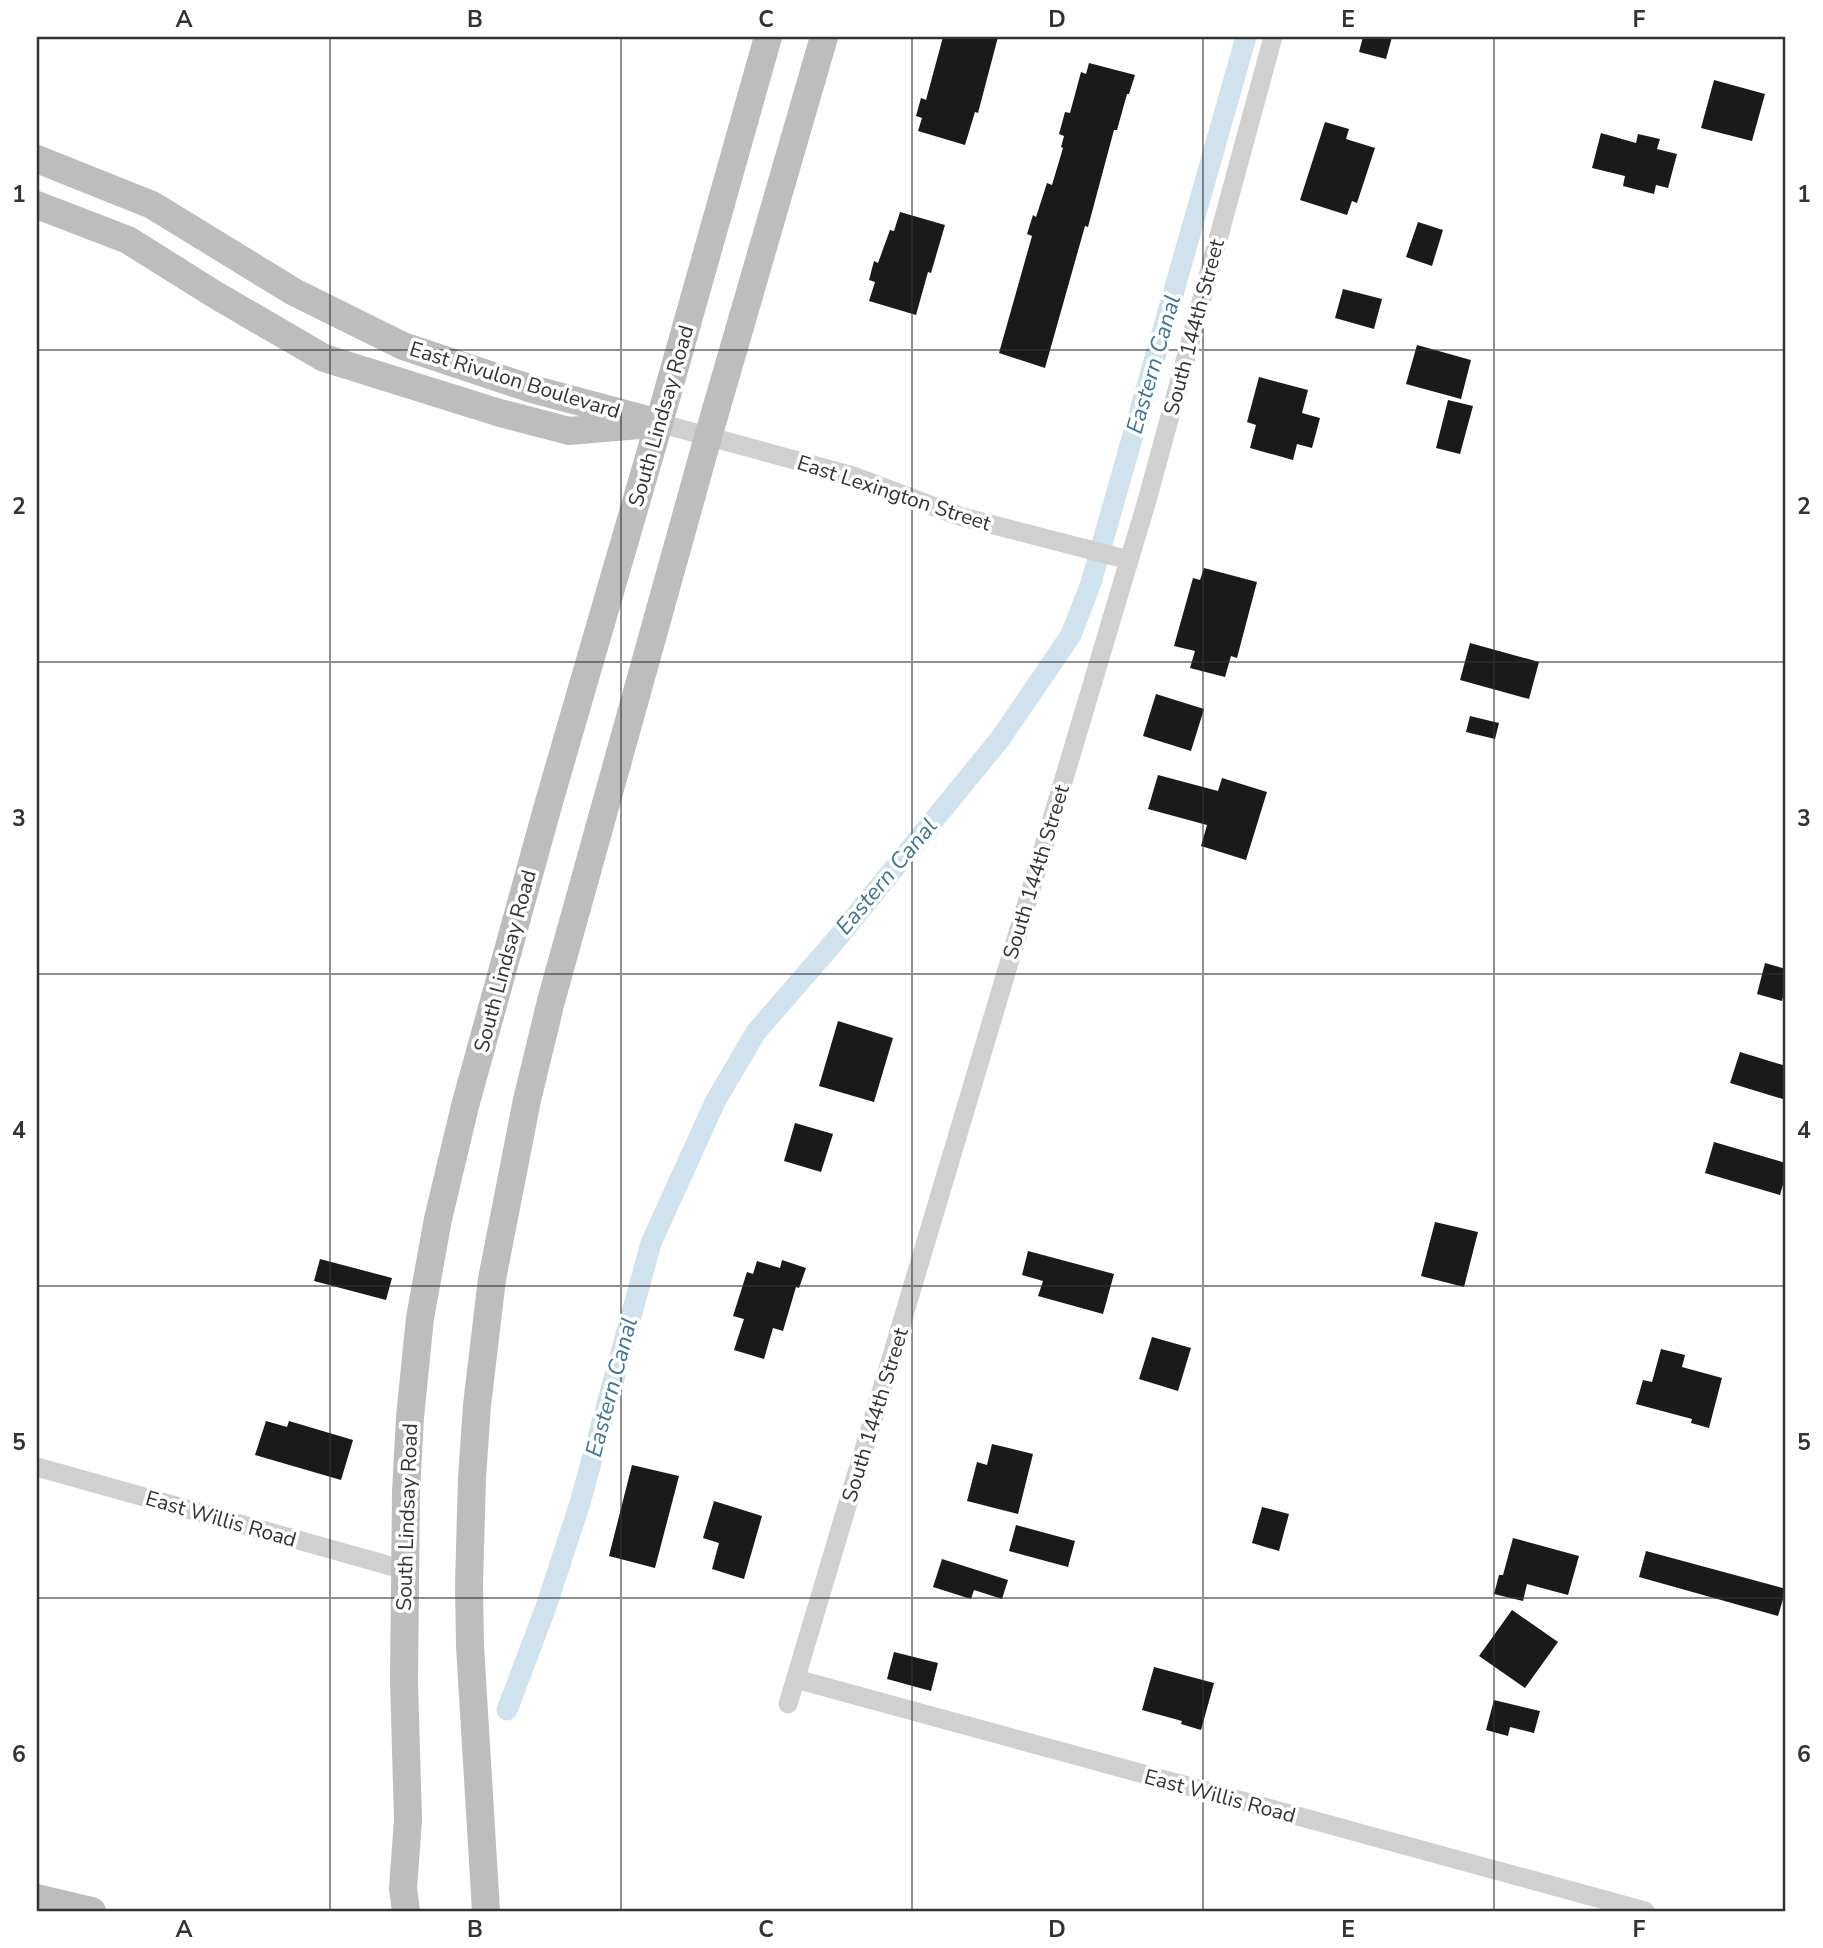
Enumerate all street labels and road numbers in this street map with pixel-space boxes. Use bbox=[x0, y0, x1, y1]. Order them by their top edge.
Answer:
street label: South 144th Street bbox=[1157, 235, 1231, 418]
street label: South Lindsay Road bbox=[622, 322, 700, 510]
street label: East Rivulon Boulevard bbox=[406, 335, 624, 425]
street label: East Lexington Street bbox=[794, 448, 995, 538]
street label: South 144th Street bbox=[996, 781, 1076, 963]
street label: South Lindsay Road bbox=[467, 867, 543, 1055]
street label: South 144th Street bbox=[835, 1324, 915, 1506]
street label: South Lindsay Road bbox=[390, 1423, 424, 1611]
street label: East Willis Road bbox=[142, 1484, 300, 1554]
street label: East Willis Road bbox=[1141, 1762, 1299, 1830]

